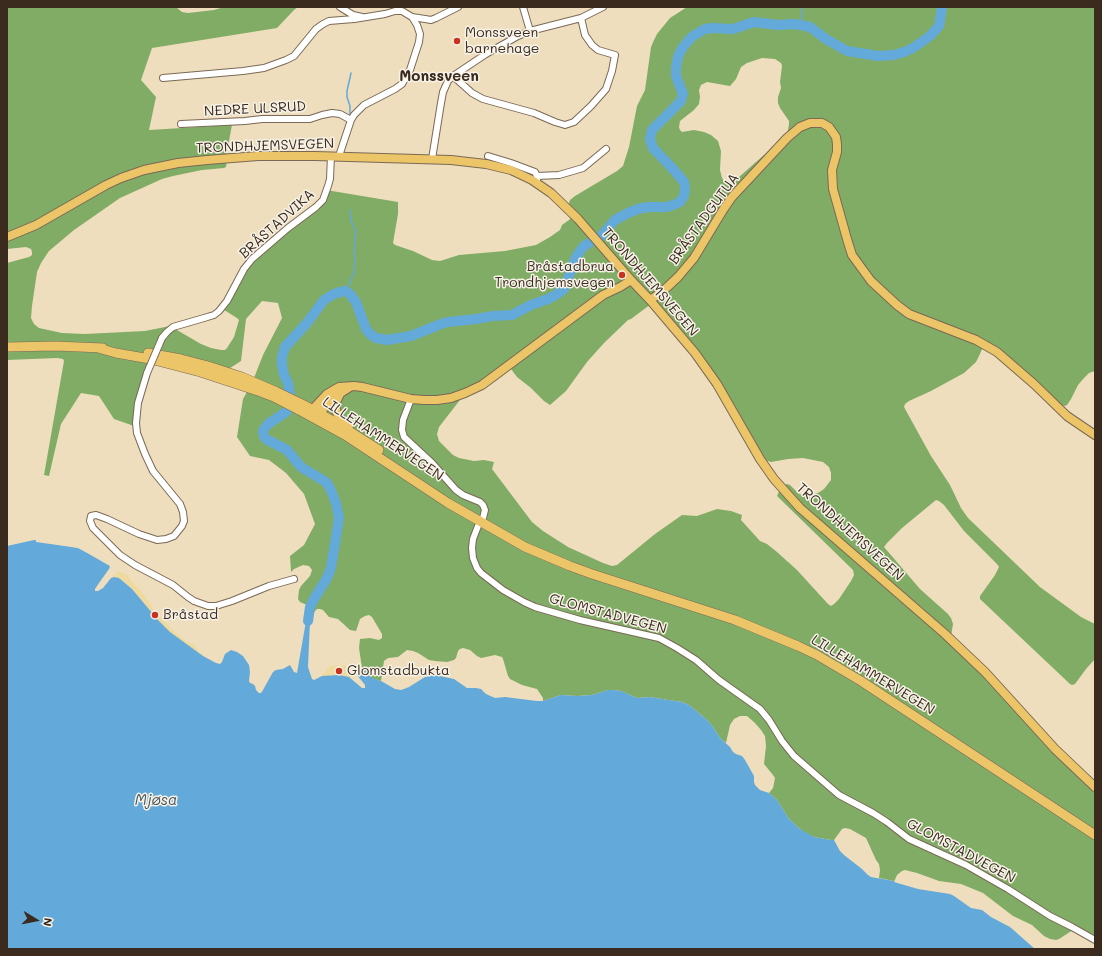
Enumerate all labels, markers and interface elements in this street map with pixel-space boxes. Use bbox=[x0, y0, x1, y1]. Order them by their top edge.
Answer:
place label: Monssveen barnehage bbox=[465, 25, 539, 58]
marker: Monssveen barnehage bbox=[452, 36, 462, 46]
district label: Monssveen bbox=[399, 67, 479, 85]
street label: NEDRE ULSRUD bbox=[204, 98, 306, 120]
street label: TRONDHJEMSVEGEN bbox=[196, 135, 334, 157]
street label: BRÅSTADGUTUA bbox=[665, 170, 743, 268]
street label: BRÅSTADVIKA bbox=[236, 186, 318, 262]
street label: TRONDHJEMSVEGEN bbox=[598, 224, 702, 340]
place label: Bråstadbrua Trondhjemsvegen bbox=[494, 259, 614, 292]
marker: Bråstadbrua Trondhjemsvegen bbox=[617, 270, 627, 280]
street label: LILLEHAMMERVEGEN bbox=[319, 394, 447, 484]
street label: TRONDHJEMSVEGEN bbox=[793, 479, 907, 585]
street label: GLOMSTADVEGEN bbox=[548, 590, 668, 638]
place label: Bråstad bbox=[163, 607, 218, 623]
marker: Bråstad bbox=[150, 610, 160, 620]
street label: LILLEHAMMERVEGEN bbox=[808, 631, 938, 719]
place label: Glomstadbukta bbox=[347, 663, 450, 679]
marker: Glomstadbukta bbox=[334, 666, 344, 676]
water label: Mjøsa bbox=[135, 791, 177, 809]
street label: GLOMSTADVEGEN bbox=[904, 815, 1018, 887]
north arrow bbox=[16, 900, 56, 940]
text: N bbox=[40, 917, 56, 928]

